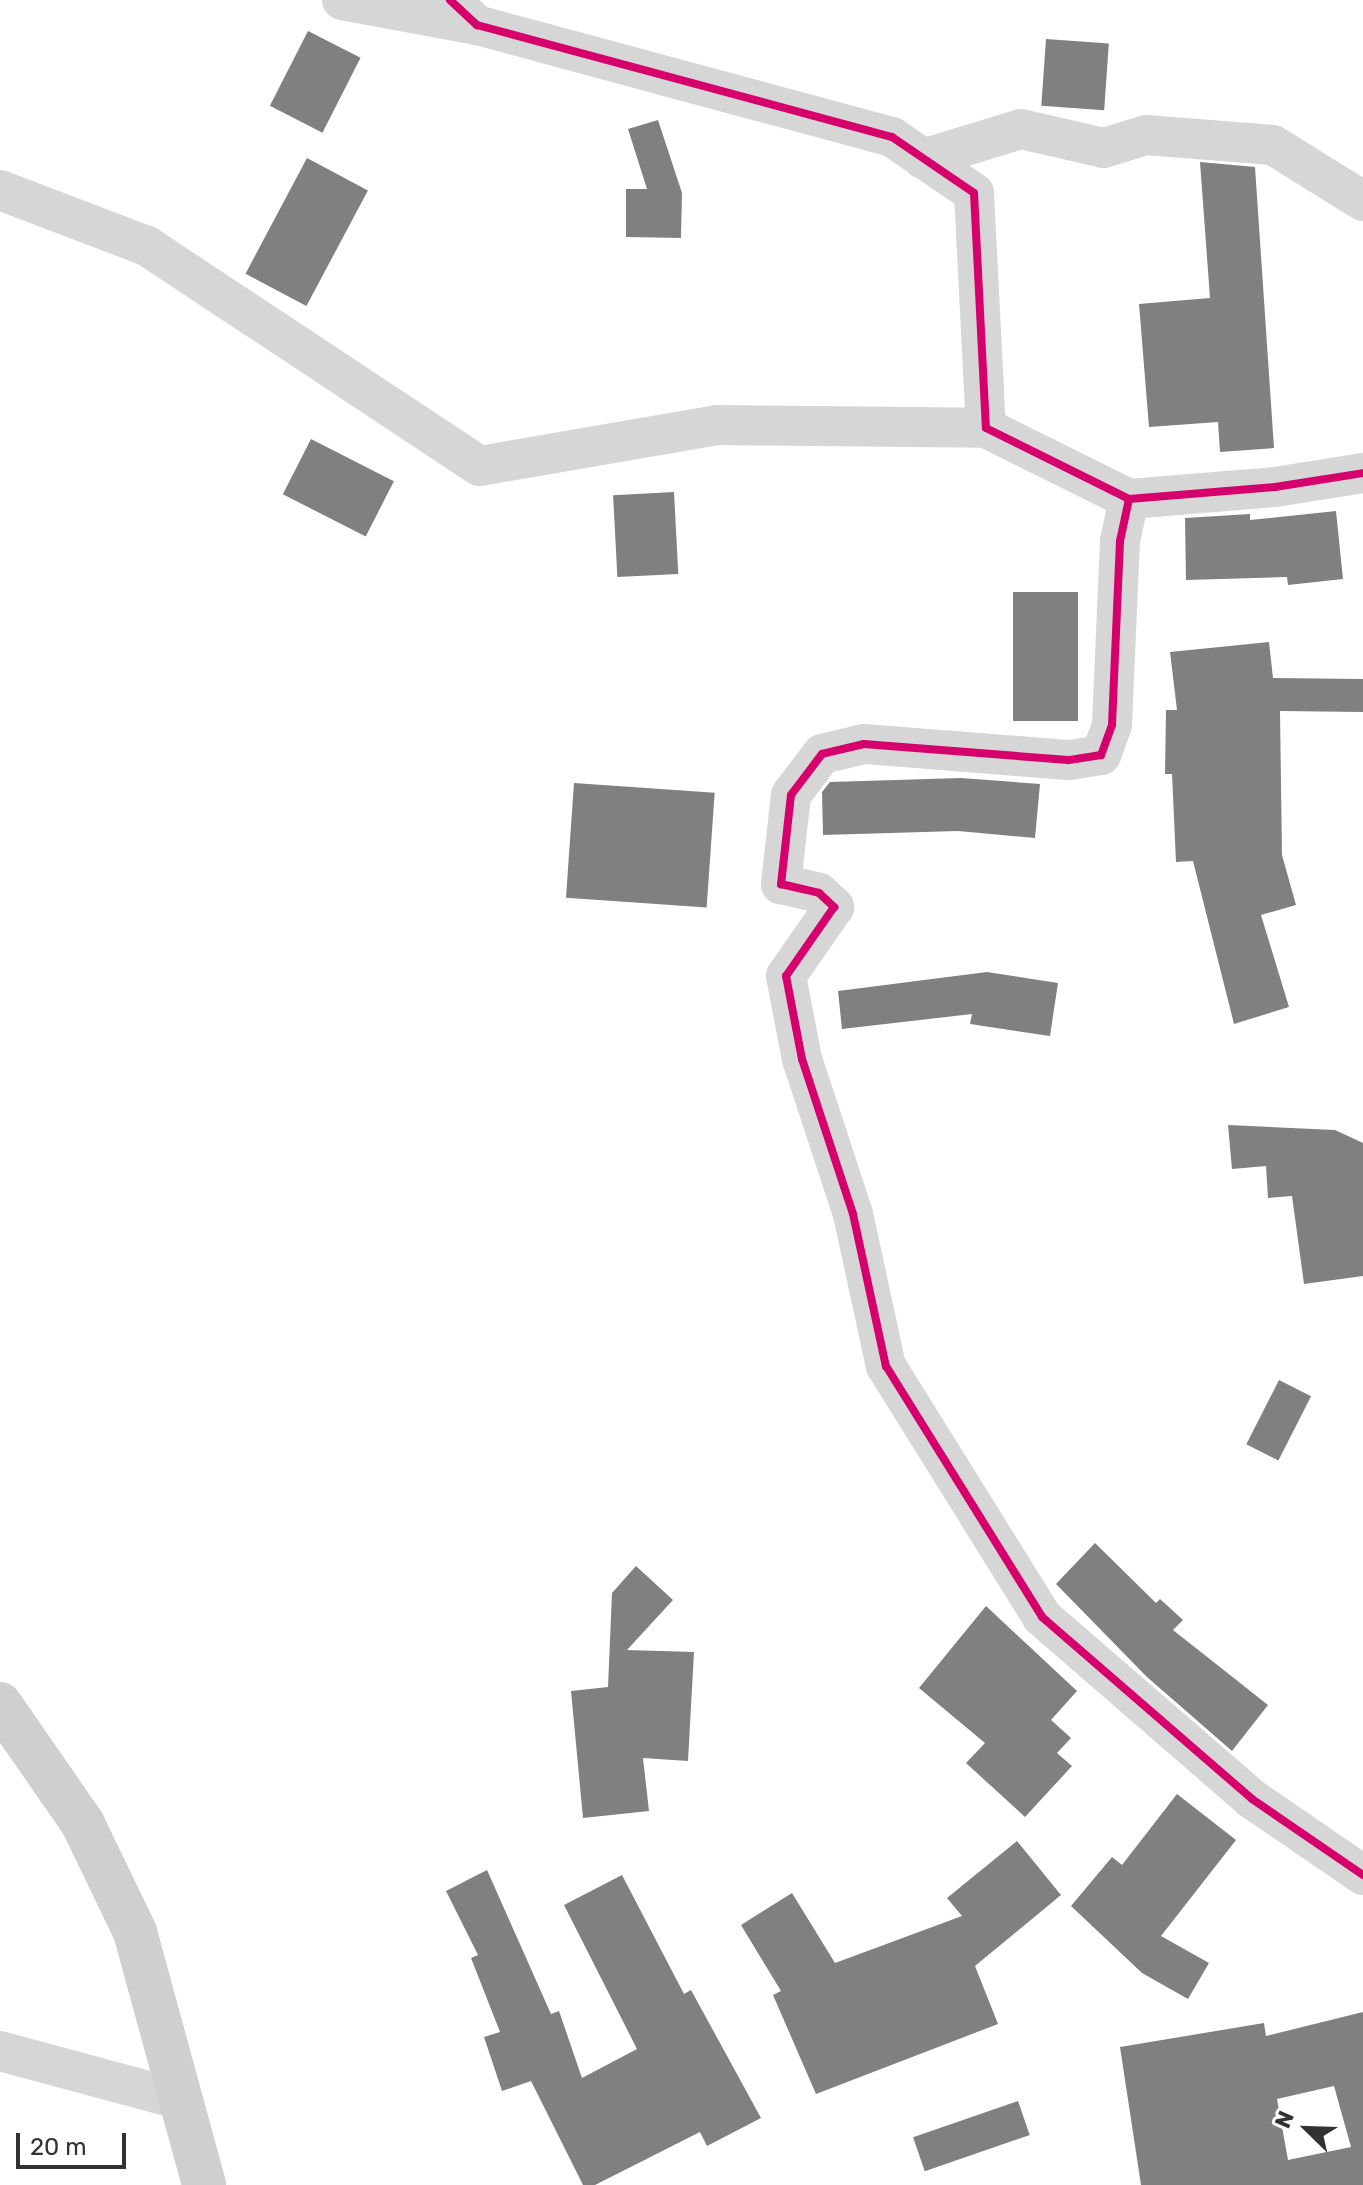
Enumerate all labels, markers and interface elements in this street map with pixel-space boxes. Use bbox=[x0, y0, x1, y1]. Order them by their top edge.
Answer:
north arrow bbox=[1267, 2089, 1347, 2169]
text: N bbox=[1269, 2107, 1300, 2132]
scale bar bbox=[20, 2117, 130, 2167]
text: 20 m bbox=[30, 2133, 87, 2161]

